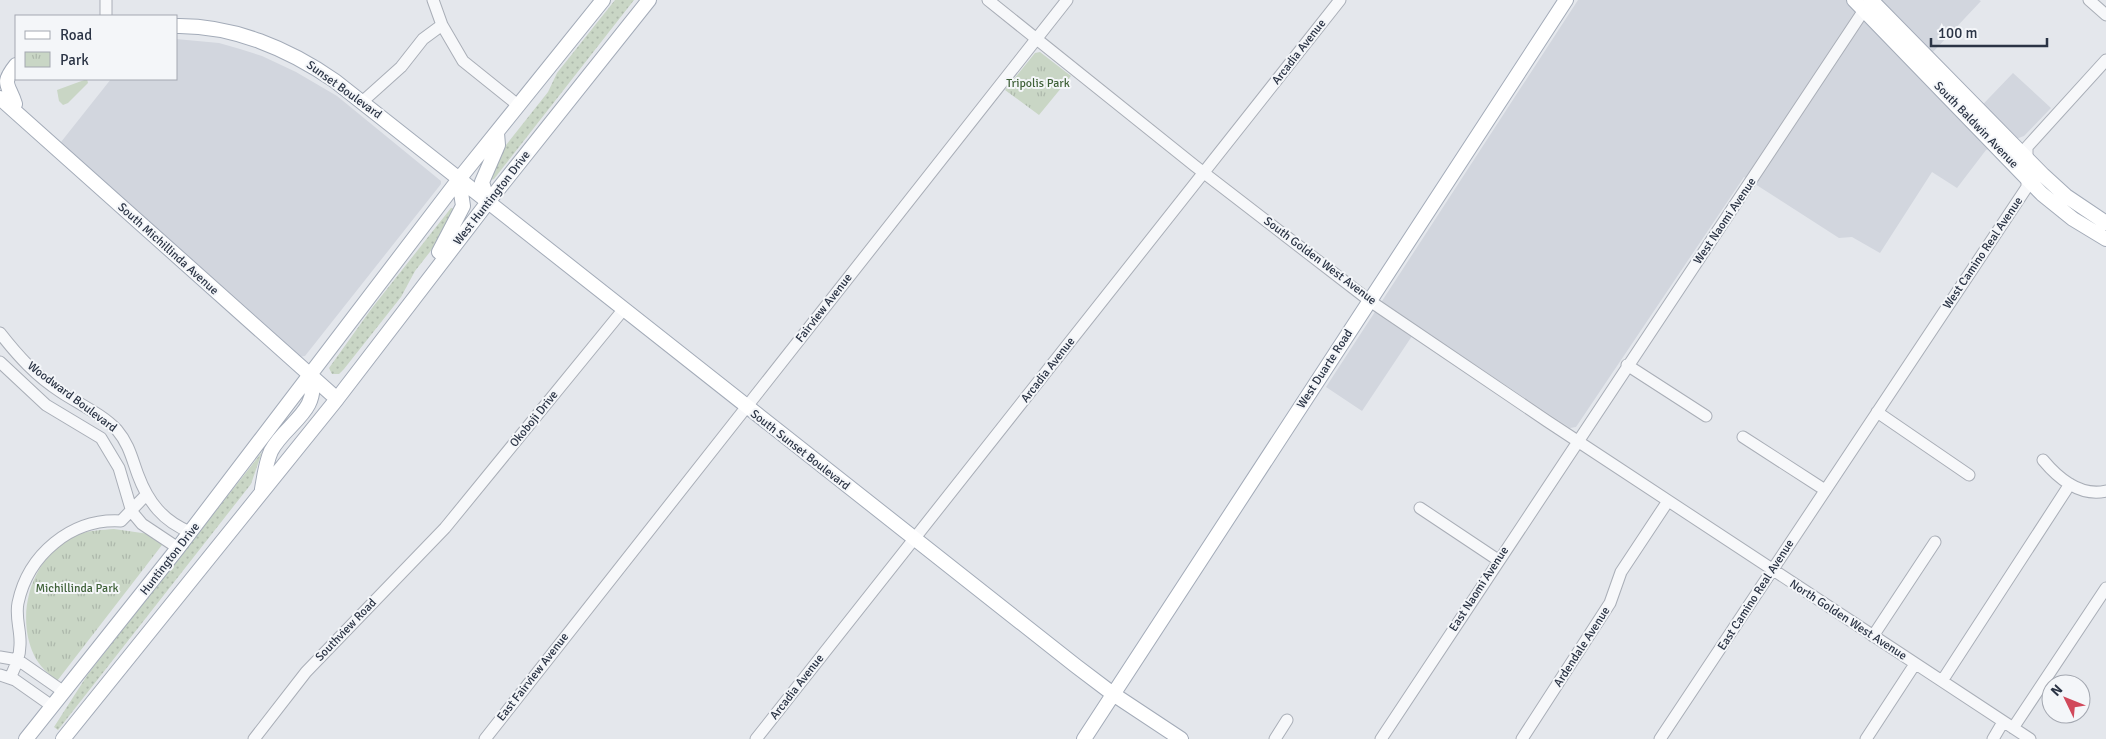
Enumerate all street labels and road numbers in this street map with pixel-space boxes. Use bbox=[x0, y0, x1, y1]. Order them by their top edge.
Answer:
street label: Arcadia Avenue bbox=[1269, 16, 1329, 88]
street label: Sunset Boulevard bbox=[303, 58, 385, 122]
street label: South Baldwin Avenue bbox=[1931, 78, 2021, 172]
street label: West Huntington Drive bbox=[450, 148, 534, 248]
street label: West Naomi Avenue bbox=[1690, 175, 1760, 267]
street label: West Camino Real Avenue bbox=[1940, 194, 2026, 312]
street label: South Michillinda Avenue bbox=[114, 200, 222, 298]
street label: South Golden West Avenue bbox=[1261, 214, 1379, 308]
street label: Fairview Avenue bbox=[792, 271, 856, 345]
street label: West Duarte Road bbox=[1294, 327, 1356, 411]
street label: Arcadia Avenue bbox=[1018, 334, 1078, 406]
street label: Woodward Boulevard bbox=[24, 359, 120, 435]
street label: Okoboji Drive bbox=[507, 388, 561, 450]
street label: South Sunset Boulevard bbox=[747, 406, 853, 494]
street label: Huntington Drive bbox=[137, 520, 203, 598]
street label: East Camino Real Avenue bbox=[1715, 537, 1797, 653]
street label: East Naomi Avenue bbox=[1446, 544, 1512, 634]
street label: North Golden West Avenue bbox=[1787, 576, 1909, 664]
street label: Southview Road bbox=[312, 595, 380, 665]
street label: Ardendale Avenue bbox=[1550, 604, 1614, 690]
street label: East Fairview Avenue bbox=[494, 630, 572, 724]
street label: Arcadia Avenue bbox=[767, 651, 827, 723]

